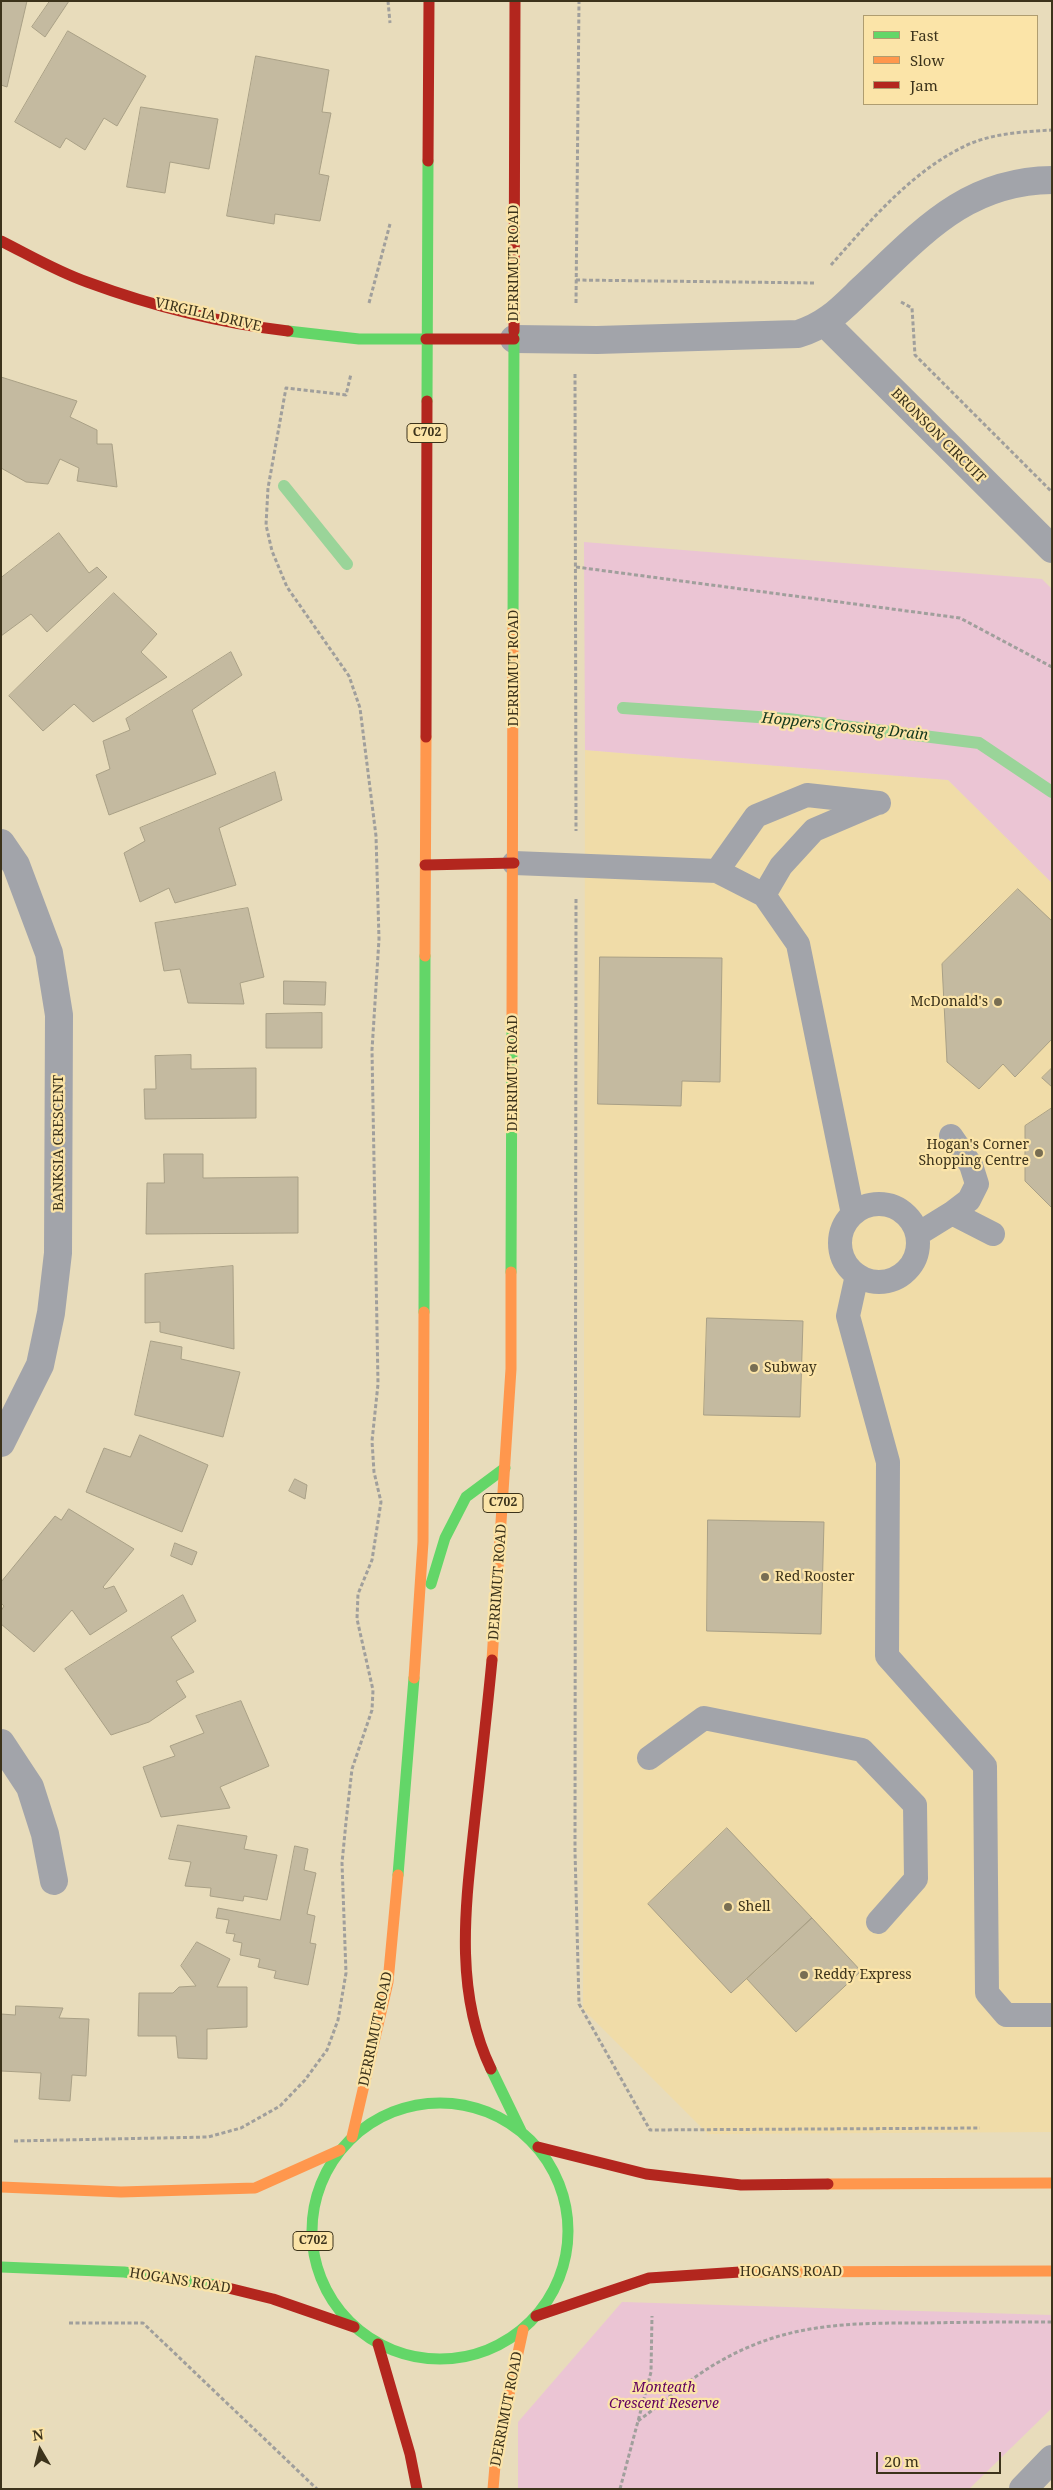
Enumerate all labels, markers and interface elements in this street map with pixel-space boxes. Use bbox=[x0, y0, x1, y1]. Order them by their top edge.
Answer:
legend bbox=[863, 15, 1038, 105]
text: Fast bbox=[910, 25, 939, 45]
text: Slow bbox=[910, 50, 944, 70]
text: Jam bbox=[910, 75, 938, 95]
street label: DERRIMUT ROAD bbox=[506, 205, 522, 321]
street label: VIRGILIA DRIVE bbox=[153, 295, 263, 335]
street label: BRONSON CIRCUIT bbox=[887, 385, 989, 487]
road number: C702 bbox=[407, 423, 447, 442]
street label: DERRIMUT ROAD bbox=[506, 610, 522, 726]
water label: Hoppers Crossing Drain bbox=[761, 709, 929, 745]
place label: McDonald's bbox=[910, 994, 988, 1010]
marker: McDonald's bbox=[992, 996, 1004, 1008]
street label: DERRIMUT ROAD bbox=[505, 1015, 521, 1131]
street label: BANKSIA CRESCENT bbox=[51, 1075, 67, 1211]
place label: Hogan's Corner Shopping Centre bbox=[918, 1137, 1029, 1170]
marker: Hogan's Corner Shopping Centre bbox=[1033, 1147, 1045, 1159]
place label: Subway bbox=[764, 1360, 817, 1376]
marker: Subway bbox=[748, 1362, 760, 1374]
road number: C702 bbox=[483, 1494, 523, 1512]
street label: DERRIMUT ROAD bbox=[486, 1523, 510, 1641]
place label: Red Rooster bbox=[775, 1569, 855, 1585]
marker: Red Rooster bbox=[759, 1571, 771, 1583]
place label: Shell bbox=[738, 1899, 771, 1915]
marker: Shell bbox=[722, 1901, 734, 1913]
place label: Reddy Express bbox=[814, 1967, 912, 1983]
marker: Reddy Express bbox=[798, 1969, 810, 1981]
street label: DERRIMUT ROAD bbox=[356, 1970, 396, 2088]
road number: C702 bbox=[293, 2232, 333, 2250]
street label: HOGANS ROAD bbox=[740, 2264, 842, 2280]
street label: HOGANS ROAD bbox=[128, 2265, 232, 2297]
street label: DERRIMUT ROAD bbox=[488, 2350, 526, 2468]
park label: Monteath Crescent Reserve bbox=[609, 2380, 719, 2412]
text: N bbox=[31, 2424, 45, 2445]
north arrow bbox=[15, 2425, 65, 2475]
scale bar bbox=[878, 2442, 1003, 2474]
text: 20 m bbox=[884, 2451, 919, 2471]

